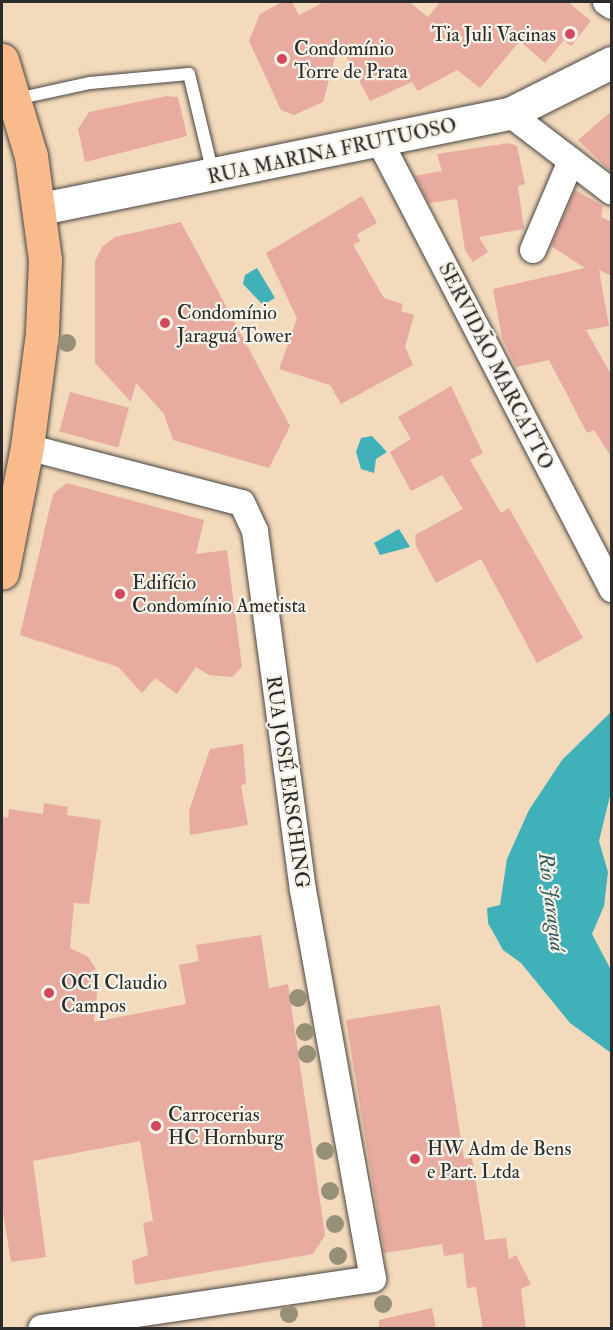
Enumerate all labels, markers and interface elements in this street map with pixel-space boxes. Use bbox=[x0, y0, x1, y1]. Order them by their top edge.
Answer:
place label: Tia Juli Vacinas bbox=[431, 22, 556, 46]
marker: Tia Juli Vacinas bbox=[561, 25, 579, 43]
place label: Condomínio Torre de Prata bbox=[294, 36, 408, 83]
marker: Condomínio Torre de Prata bbox=[275, 52, 289, 66]
street label: RUA MARINA FRUTUOSO bbox=[205, 113, 459, 189]
street label: SERVIDÃO MARCATTO bbox=[433, 259, 559, 473]
place label: Condomínio Jaraguá Tower bbox=[177, 300, 291, 347]
marker: Condomínio Jaraguá Tower bbox=[158, 316, 172, 330]
place label: Edifício Condomínio Ametista bbox=[132, 570, 306, 617]
marker: Edifício Condomínio Ametista bbox=[113, 587, 127, 601]
street label: RUA JOSÉ ERSCHING bbox=[261, 674, 315, 890]
water label: Rio Jaraguá bbox=[532, 851, 570, 953]
place label: OCI Claudio Campos bbox=[61, 970, 167, 1017]
marker: OCI Claudio Campos bbox=[42, 986, 56, 1000]
place label: Carrocerias HC Hornburg bbox=[168, 1102, 284, 1149]
marker: Carrocerias HC Hornburg bbox=[149, 1119, 163, 1133]
place label: HW Adm de Bens e Part. Ltda bbox=[427, 1136, 571, 1183]
marker: HW Adm de Bens e Part. Ltda bbox=[408, 1152, 422, 1166]

